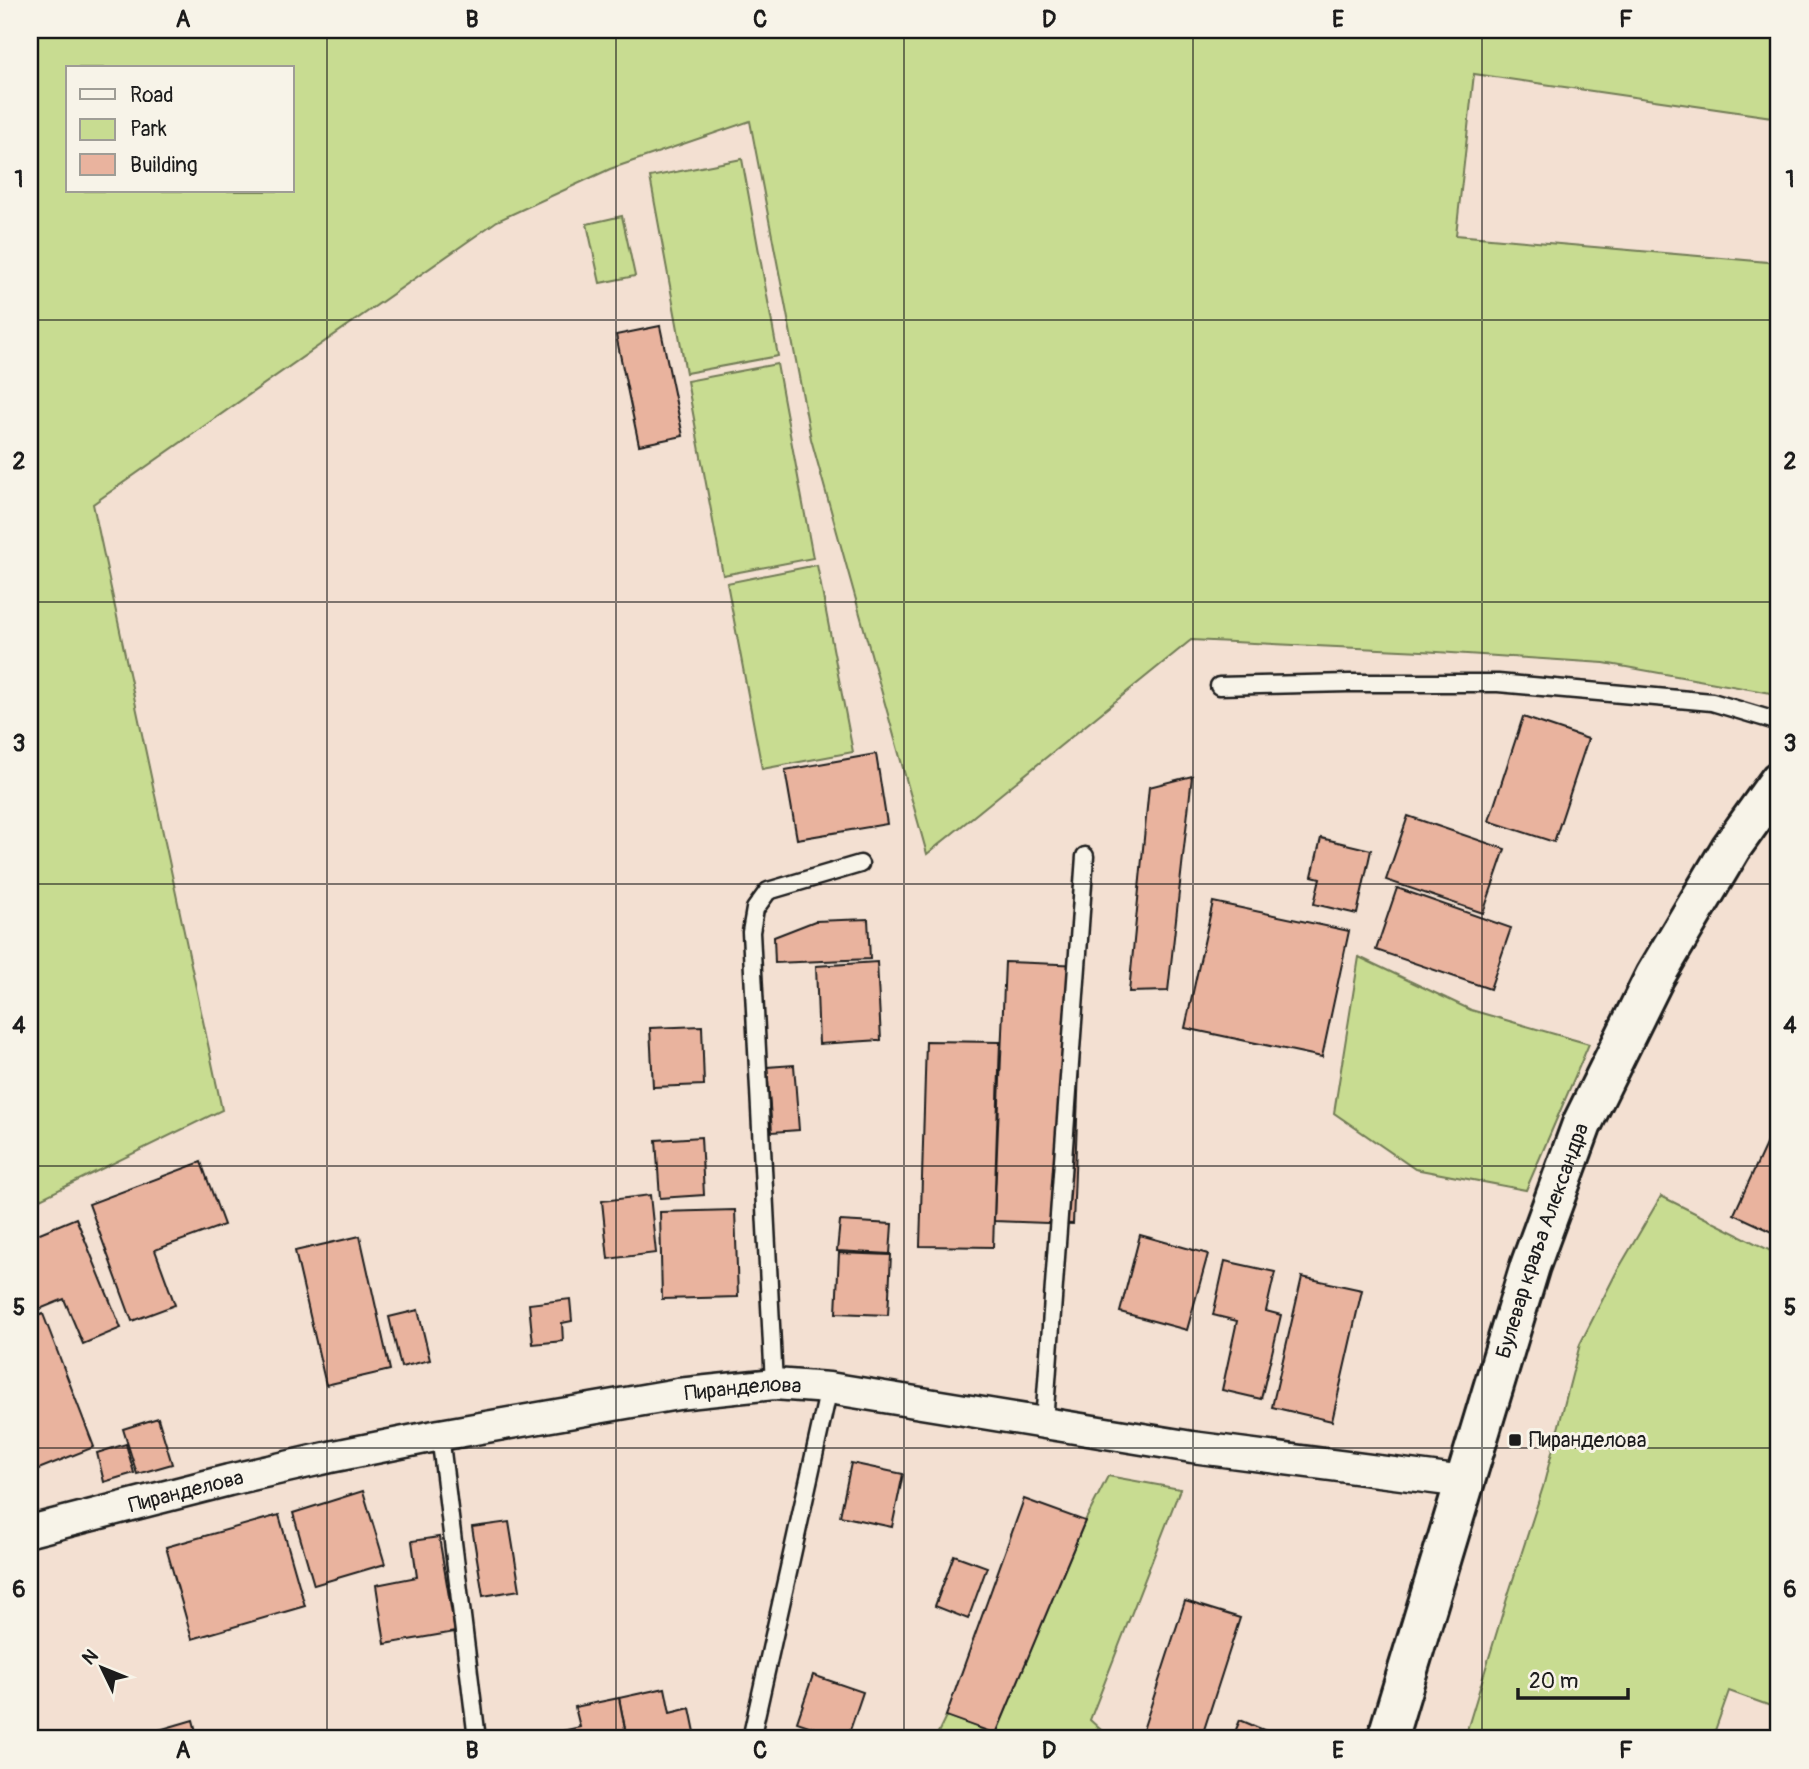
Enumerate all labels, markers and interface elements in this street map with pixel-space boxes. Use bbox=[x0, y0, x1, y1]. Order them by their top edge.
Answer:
text: A bbox=[176, 5, 191, 34]
text: B bbox=[465, 5, 479, 34]
text: C bbox=[753, 5, 767, 34]
text: D bbox=[1042, 5, 1056, 34]
text: E bbox=[1332, 5, 1344, 34]
text: F bbox=[1619, 5, 1633, 34]
legend bbox=[66, 66, 294, 192]
text: Road bbox=[130, 82, 174, 109]
text: Park bbox=[130, 116, 167, 143]
text: Building bbox=[130, 152, 197, 179]
text: 1 bbox=[15, 165, 24, 194]
text: 1 bbox=[1786, 165, 1795, 194]
text: 2 bbox=[13, 447, 26, 476]
text: 2 bbox=[1784, 447, 1797, 476]
text: 3 bbox=[13, 729, 25, 758]
text: 3 bbox=[1784, 729, 1796, 758]
text: 4 bbox=[12, 1011, 26, 1040]
text: 4 bbox=[1783, 1011, 1797, 1040]
street label: Булевар краља Александра bbox=[1490, 1119, 1595, 1362]
text: 5 bbox=[13, 1293, 25, 1322]
text: 5 bbox=[1784, 1293, 1796, 1322]
street label: Пиранделова bbox=[683, 1371, 802, 1407]
place label: Пиранделова bbox=[1529, 1427, 1646, 1454]
marker: Пиранделова bbox=[1507, 1432, 1523, 1448]
street label: Пиранделова bbox=[126, 1464, 246, 1519]
text: 6 bbox=[12, 1575, 26, 1604]
text: 6 bbox=[1783, 1575, 1797, 1604]
north arrow bbox=[66, 1632, 136, 1702]
text: N bbox=[77, 1644, 104, 1670]
scale bar bbox=[1518, 1657, 1629, 1701]
text: 20 m bbox=[1529, 1668, 1578, 1695]
text: A bbox=[176, 1736, 191, 1765]
text: B bbox=[465, 1736, 479, 1765]
text: C bbox=[753, 1736, 767, 1765]
text: D bbox=[1042, 1736, 1056, 1765]
text: E bbox=[1332, 1736, 1344, 1765]
text: F bbox=[1619, 1736, 1633, 1765]

